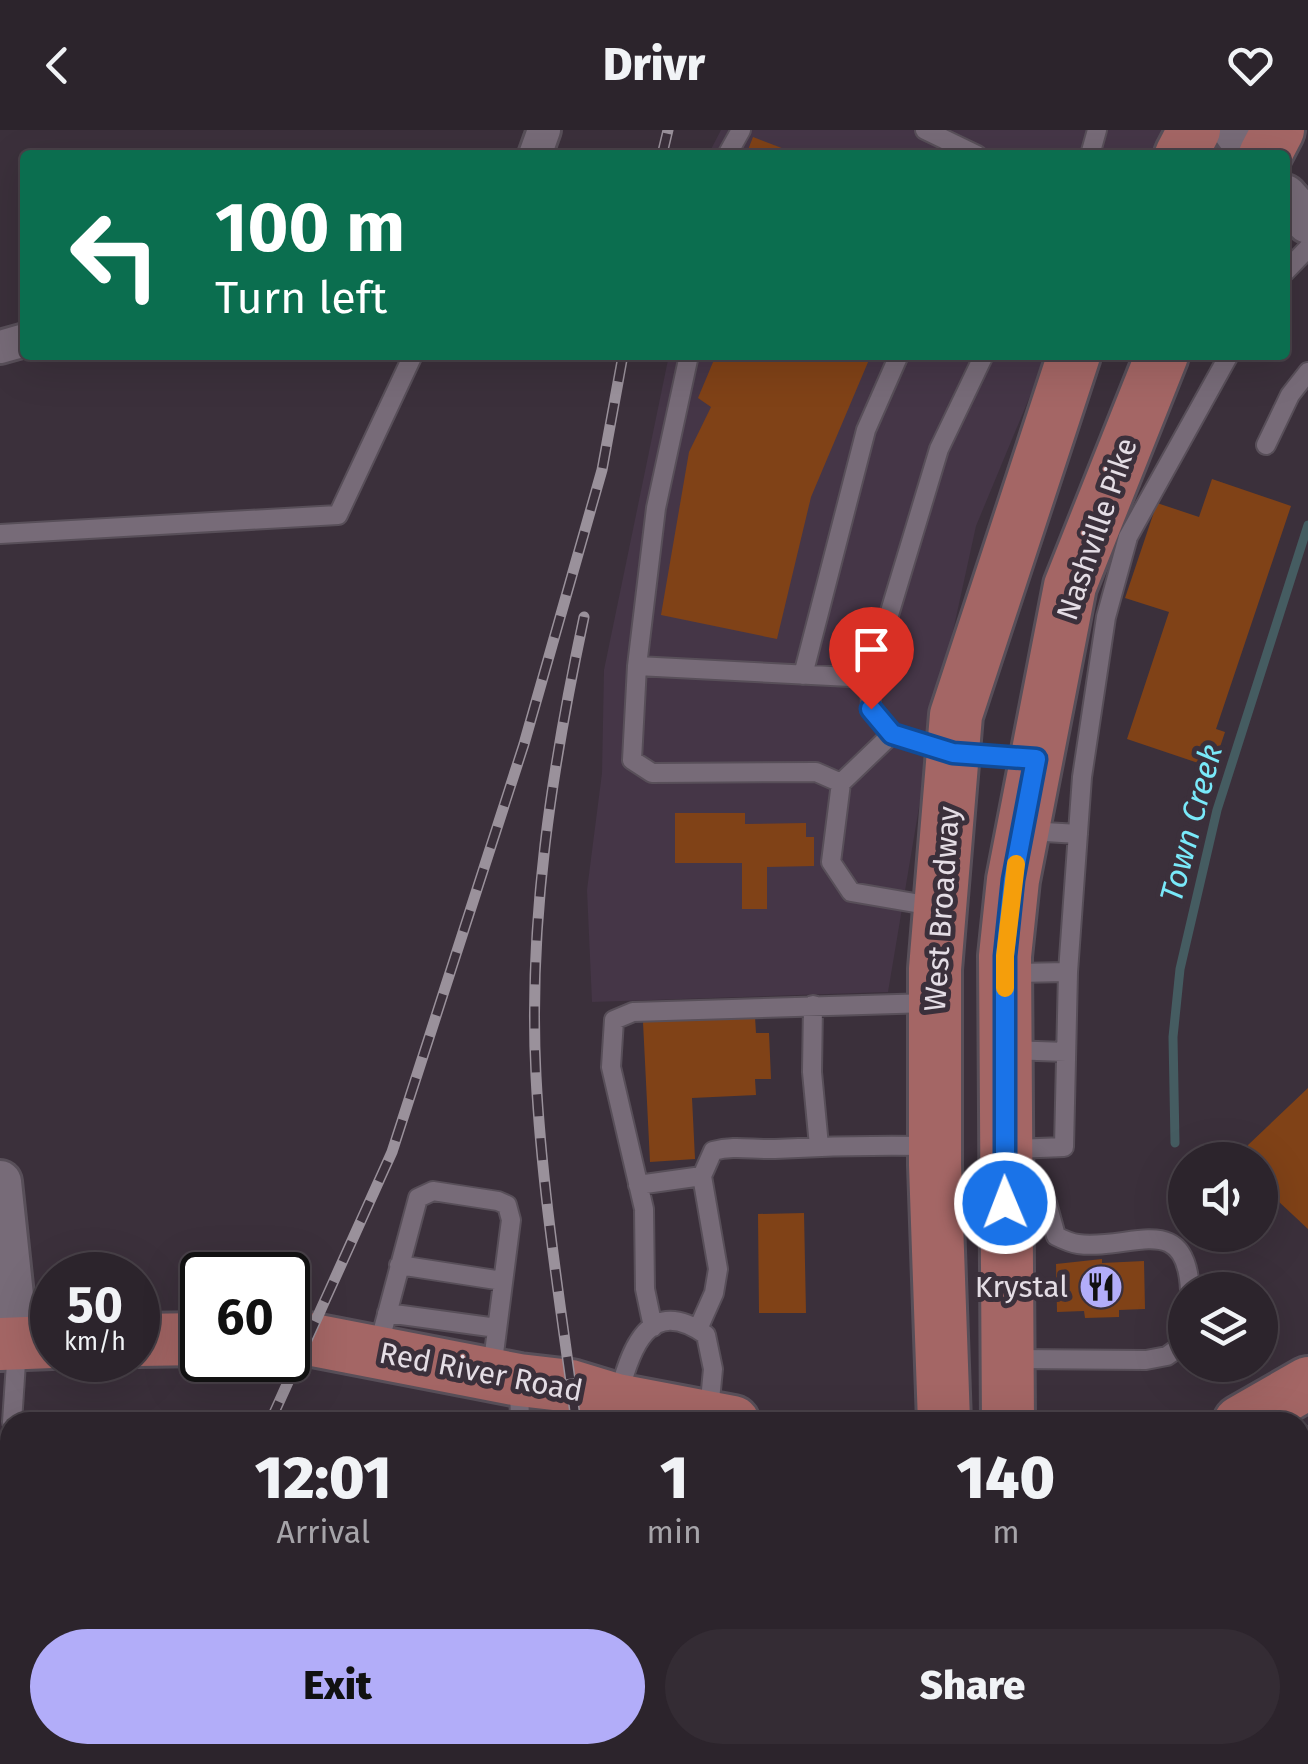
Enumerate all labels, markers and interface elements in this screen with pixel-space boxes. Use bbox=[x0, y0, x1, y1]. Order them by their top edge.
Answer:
icon: back bbox=[30, 38, 85, 93]
text: Drivr bbox=[603, 38, 705, 92]
icon: heart bbox=[1223, 38, 1278, 93]
text: 100 m bbox=[215, 186, 405, 270]
icon: left bbox=[50, 190, 180, 320]
text: Turn left bbox=[215, 271, 387, 325]
street label: Nashville Pike bbox=[1049, 433, 1145, 625]
pin bbox=[829, 607, 914, 710]
icon: arrive bbox=[844, 622, 899, 677]
water label: Town Creek bbox=[1152, 740, 1230, 906]
street label: West Broadway bbox=[917, 805, 967, 1013]
map controls bbox=[1168, 1142, 1278, 1382]
button: sound bbox=[1168, 1142, 1278, 1252]
position arrow bbox=[953, 1151, 1057, 1255]
speed limit sign: 60 bbox=[180, 1252, 310, 1382]
restaurant icon: Krystal bbox=[1078, 1264, 1124, 1310]
place label: Krystal bbox=[975, 1269, 1068, 1305]
button: layers bbox=[1168, 1272, 1278, 1382]
text: 50 bbox=[67, 1275, 123, 1335]
text: km/h bbox=[64, 1327, 126, 1357]
street label: Red River Road bbox=[376, 1335, 586, 1409]
text: 12:01 bbox=[255, 1442, 392, 1514]
text: 1 bbox=[660, 1442, 688, 1514]
text: 140 bbox=[957, 1442, 1055, 1514]
text: Arrival bbox=[276, 1513, 370, 1551]
text: min bbox=[647, 1513, 702, 1551]
text: m bbox=[992, 1513, 1020, 1551]
button: Exit bbox=[30, 1629, 645, 1744]
button: Share bbox=[665, 1629, 1280, 1744]

